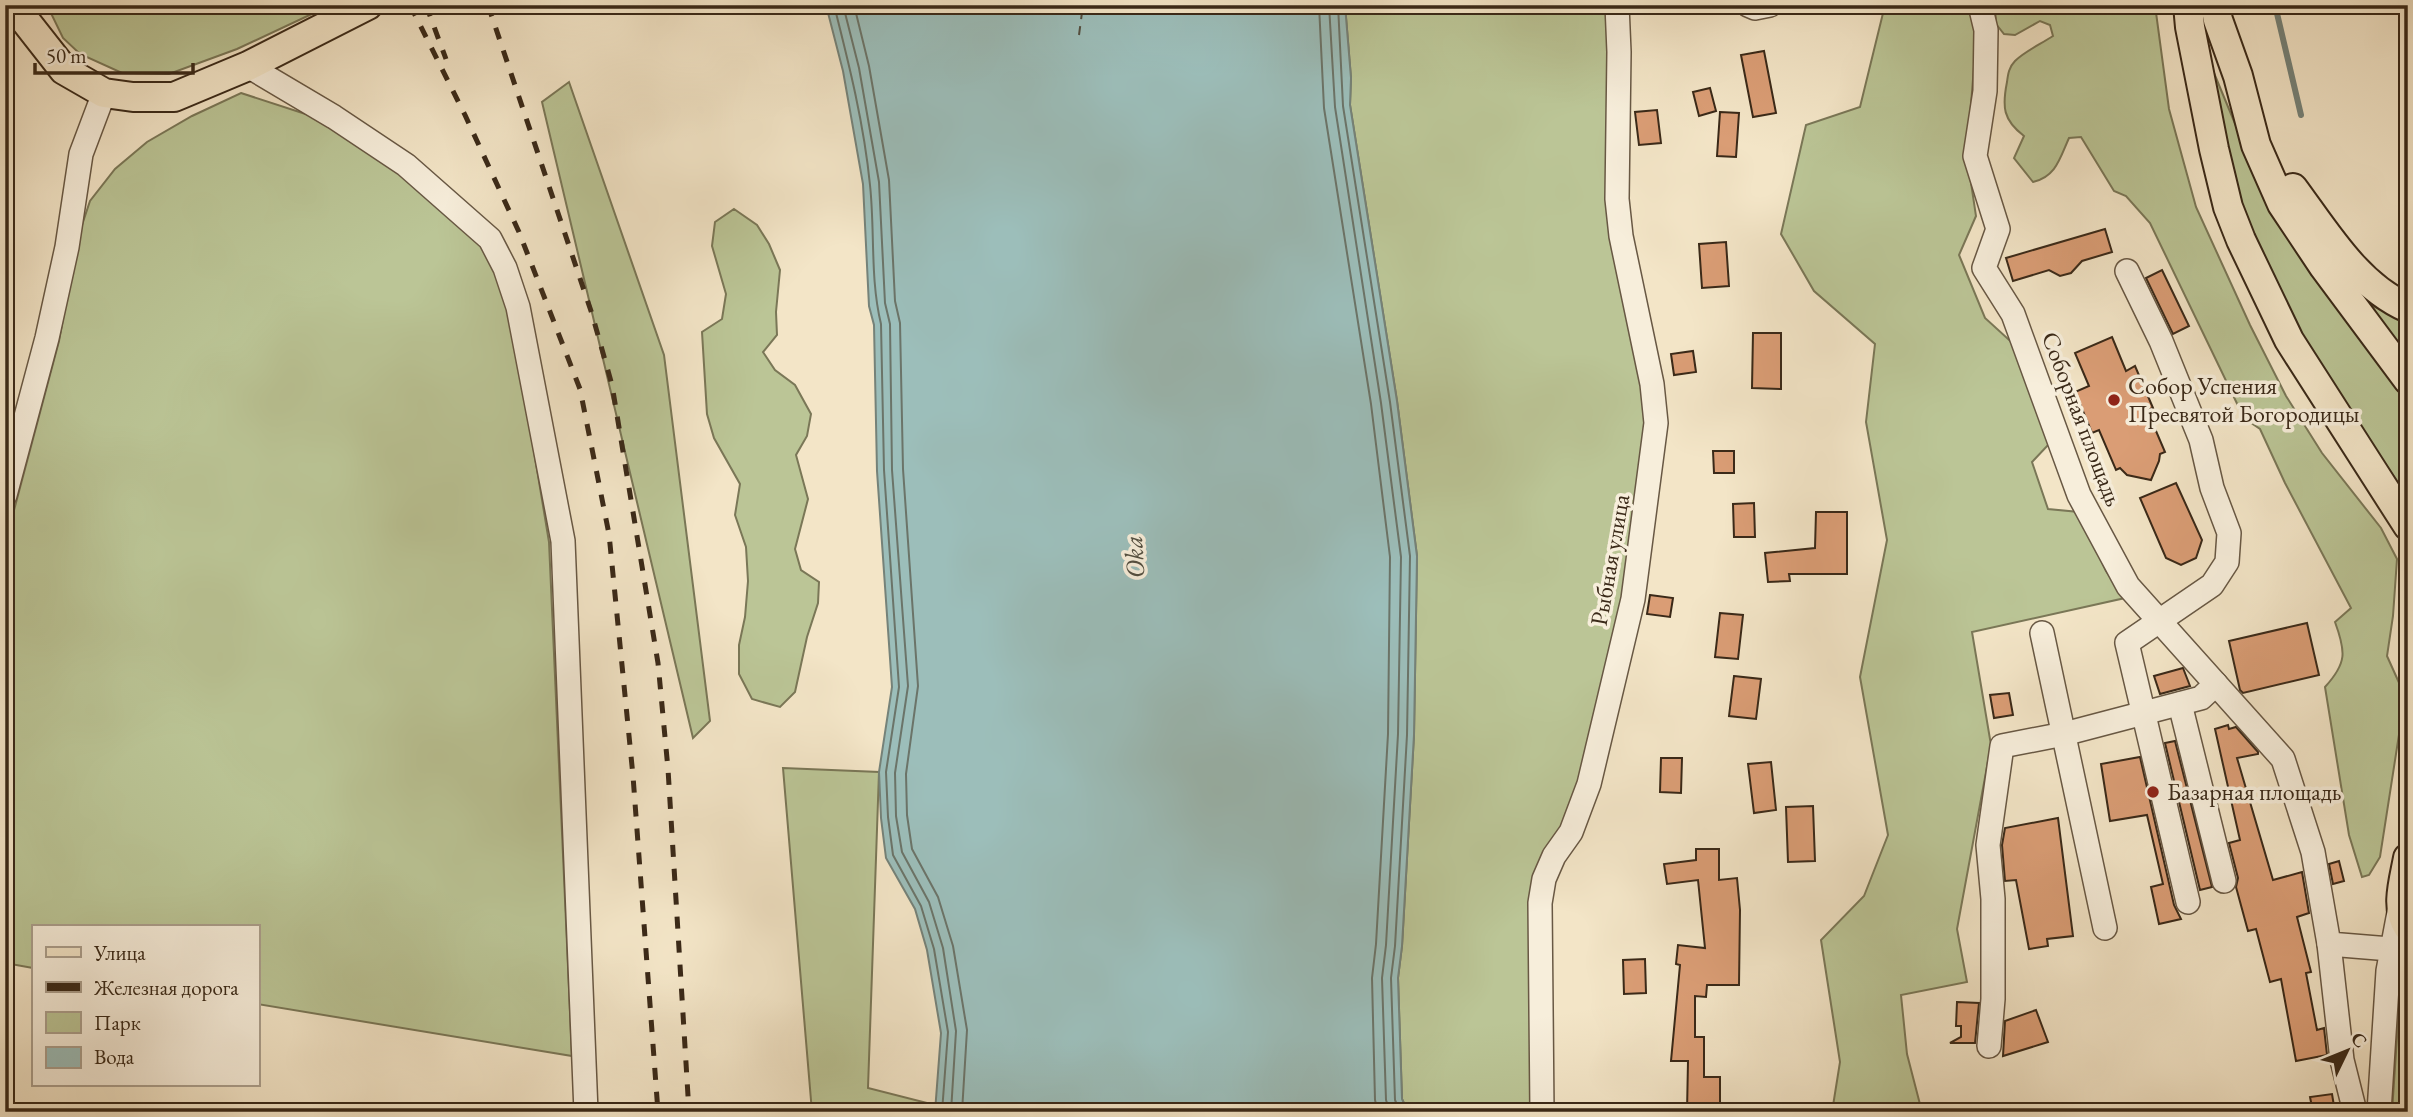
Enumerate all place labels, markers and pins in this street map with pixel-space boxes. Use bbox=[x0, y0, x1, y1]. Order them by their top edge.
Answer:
place label: Собор Успения Пресвятой Богородицы bbox=[2128, 370, 2360, 429]
marker: Собор Успения Пресвятой Богородицы bbox=[2106, 392, 2122, 408]
place label: Базарная площадь bbox=[2167, 776, 2342, 807]
marker: Базарная площадь bbox=[2145, 784, 2161, 800]

